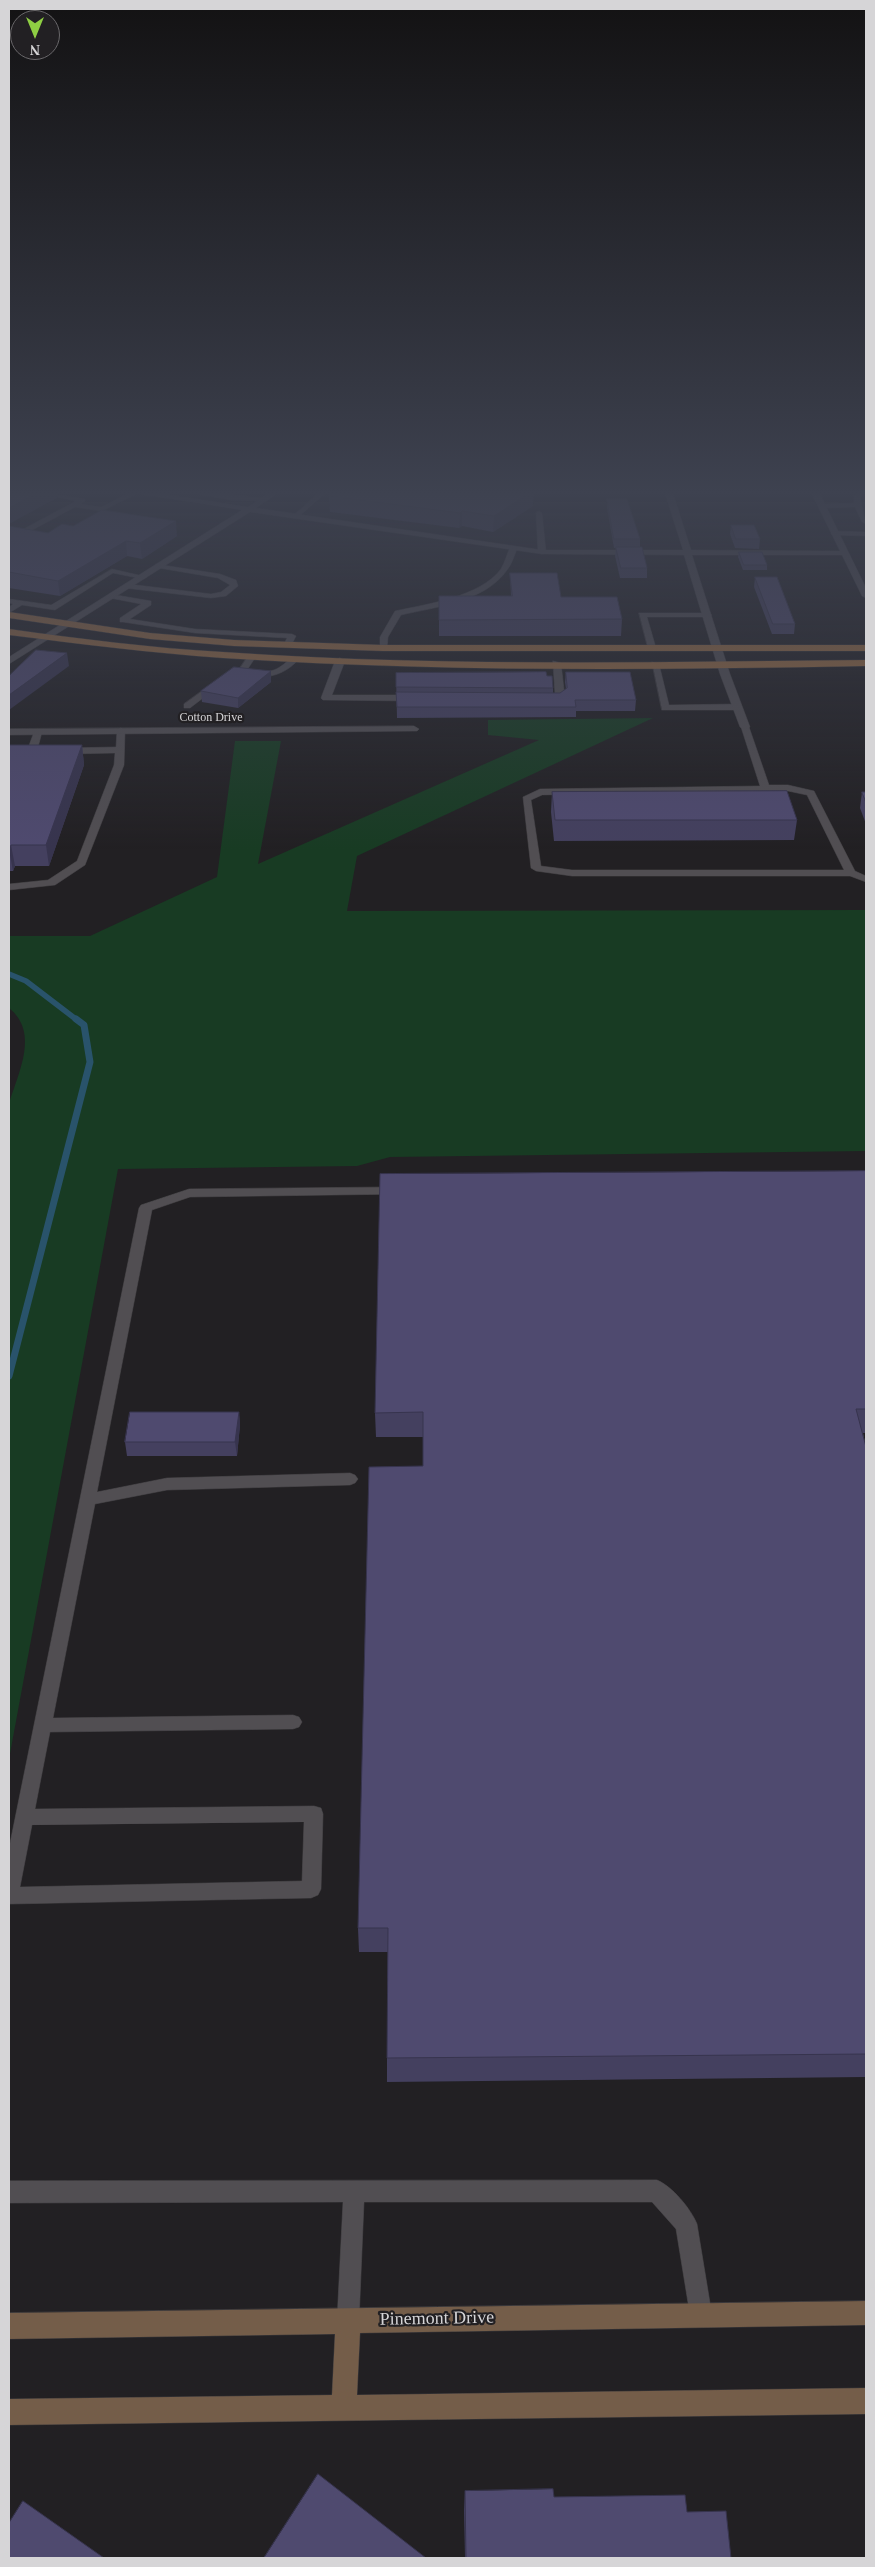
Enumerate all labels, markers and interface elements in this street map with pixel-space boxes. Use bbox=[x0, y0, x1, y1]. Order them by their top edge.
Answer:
north arrow bbox=[10, 10, 60, 60]
text: N bbox=[30, 42, 40, 57]
street label: Cotton Drive bbox=[180, 711, 242, 725]
street label: Pinemont Drive bbox=[380, 2307, 494, 2331]

